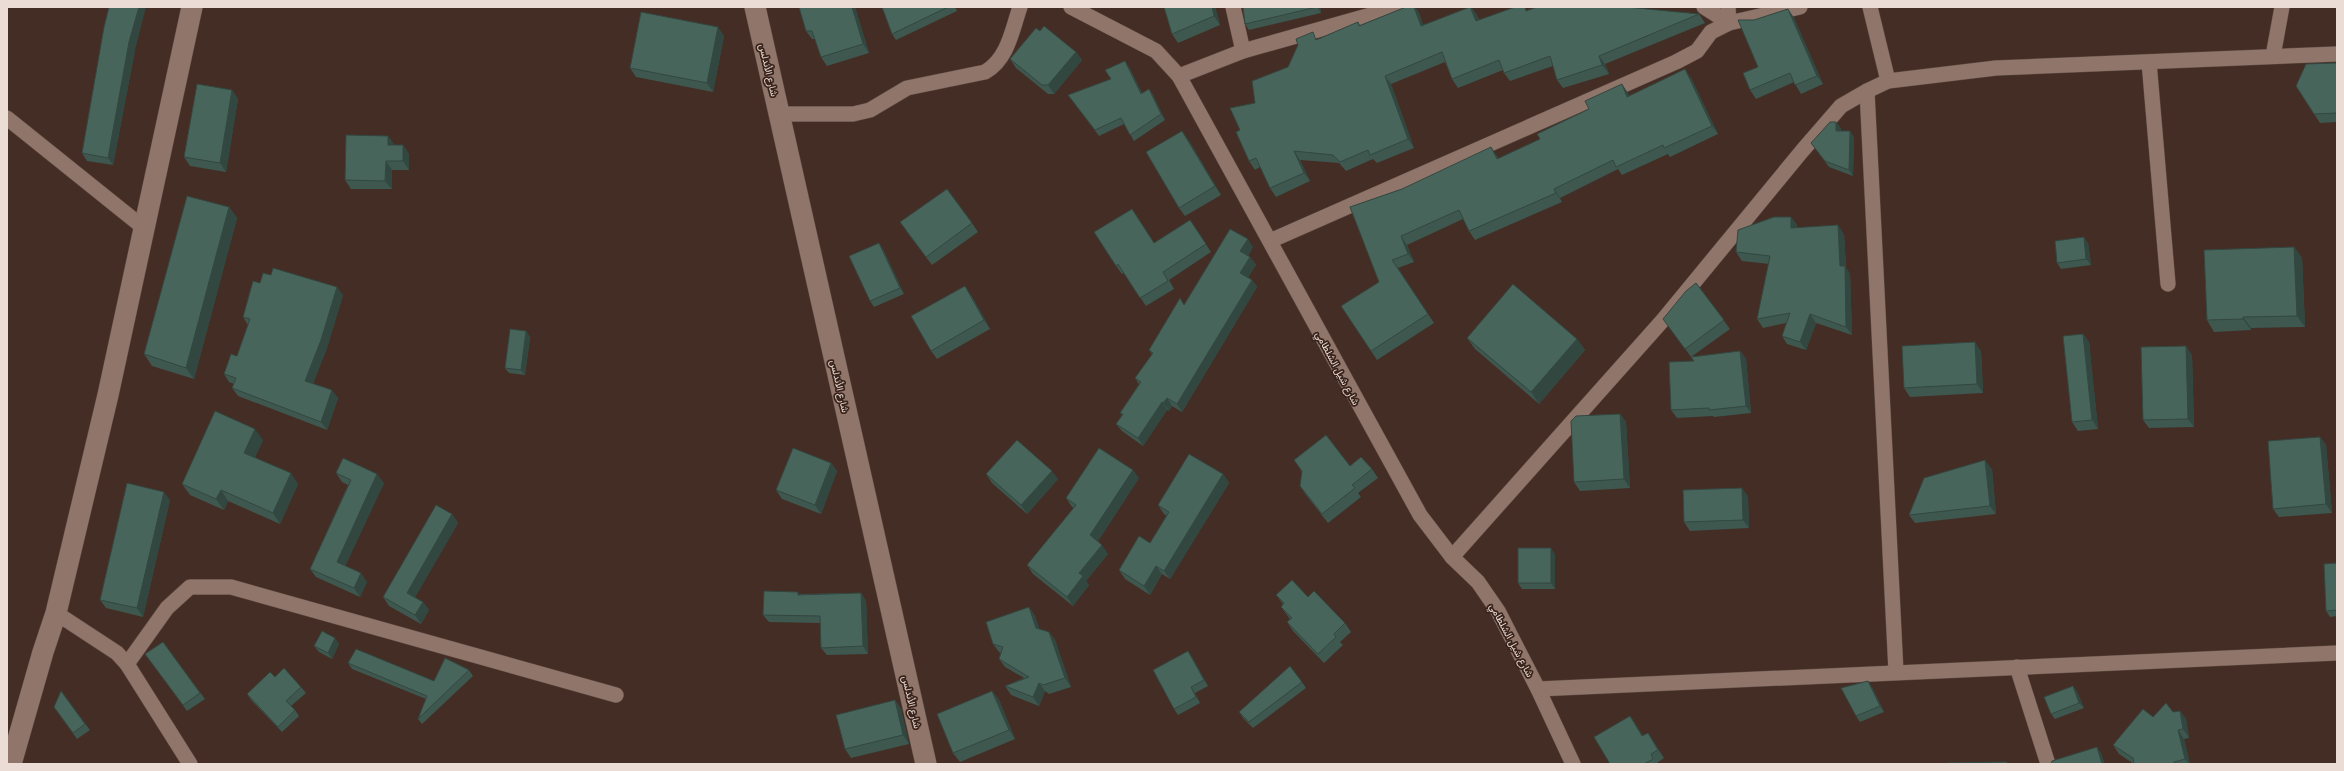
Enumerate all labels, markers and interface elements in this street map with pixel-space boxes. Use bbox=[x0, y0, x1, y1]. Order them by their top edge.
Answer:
street label: شارع الأندلس bbox=[756, 42, 781, 98]
street label: شارع شيل الشلطامي bbox=[1311, 329, 1363, 408]
street label: شارع الأندلس bbox=[827, 358, 852, 414]
street label: شارع شيل الشلطامي bbox=[1485, 601, 1537, 680]
street label: شارع الأندلس bbox=[899, 674, 924, 730]

